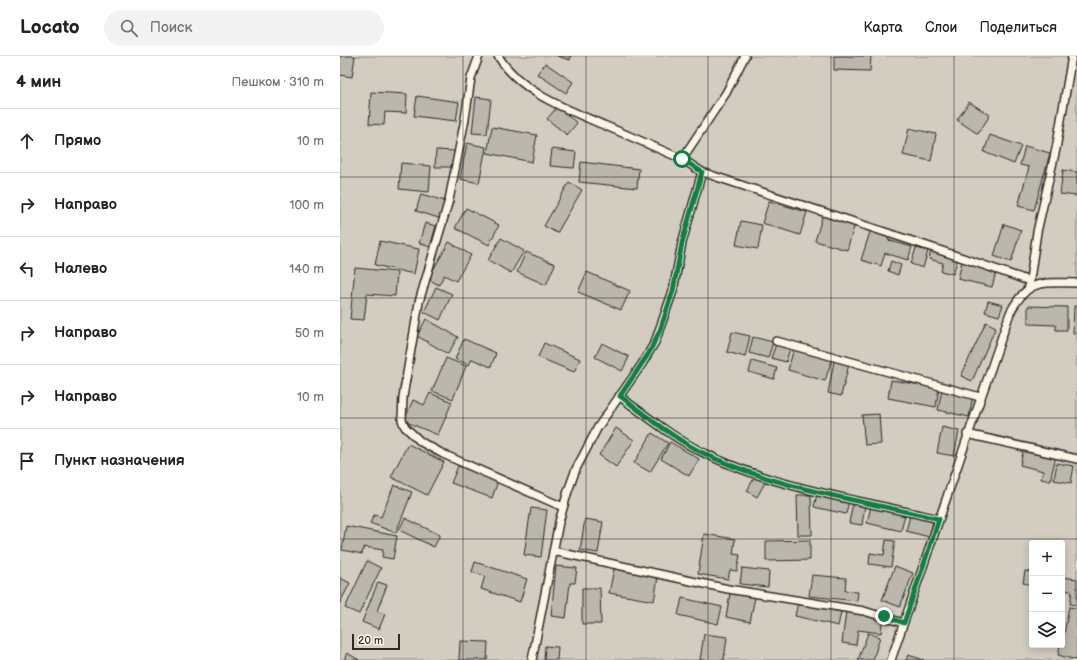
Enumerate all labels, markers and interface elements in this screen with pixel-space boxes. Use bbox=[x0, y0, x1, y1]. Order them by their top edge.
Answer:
search box bbox=[104, 10, 384, 46]
text: Locato bbox=[20, 16, 80, 39]
icon: search bbox=[118, 17, 140, 39]
text: Поиск bbox=[150, 18, 192, 37]
text: Карта bbox=[863, 19, 903, 36]
text: Слои bbox=[925, 19, 957, 36]
text: Поделиться bbox=[979, 19, 1057, 36]
text: 4 мин bbox=[16, 72, 61, 92]
text: Пешком · 310 m bbox=[232, 74, 324, 90]
icon: ahead bbox=[16, 130, 38, 152]
text: Прямо bbox=[54, 131, 101, 150]
text: 10 m bbox=[297, 133, 324, 149]
route start bbox=[673, 150, 691, 168]
icon: right bbox=[16, 194, 38, 216]
text: Направо bbox=[54, 195, 117, 214]
text: 100 m bbox=[289, 197, 324, 213]
icon: left bbox=[16, 258, 38, 280]
text: Налево bbox=[54, 259, 107, 278]
text: 140 m bbox=[289, 261, 324, 277]
icon: right bbox=[16, 322, 38, 344]
text: Направо bbox=[54, 323, 117, 342]
text: 50 m bbox=[295, 325, 324, 341]
icon: right bbox=[16, 386, 38, 408]
text: Направо bbox=[54, 387, 117, 406]
text: 10 m bbox=[297, 389, 324, 405]
icon: arrive bbox=[16, 450, 38, 472]
text: Пункт назначения bbox=[54, 451, 185, 470]
map controls bbox=[1029, 540, 1065, 648]
button: + bbox=[1029, 540, 1065, 576]
button: − bbox=[1029, 576, 1065, 612]
route end bbox=[875, 607, 893, 625]
button: layers bbox=[1029, 612, 1065, 648]
scale bar bbox=[352, 632, 400, 651]
text: 20 m bbox=[358, 634, 383, 647]

